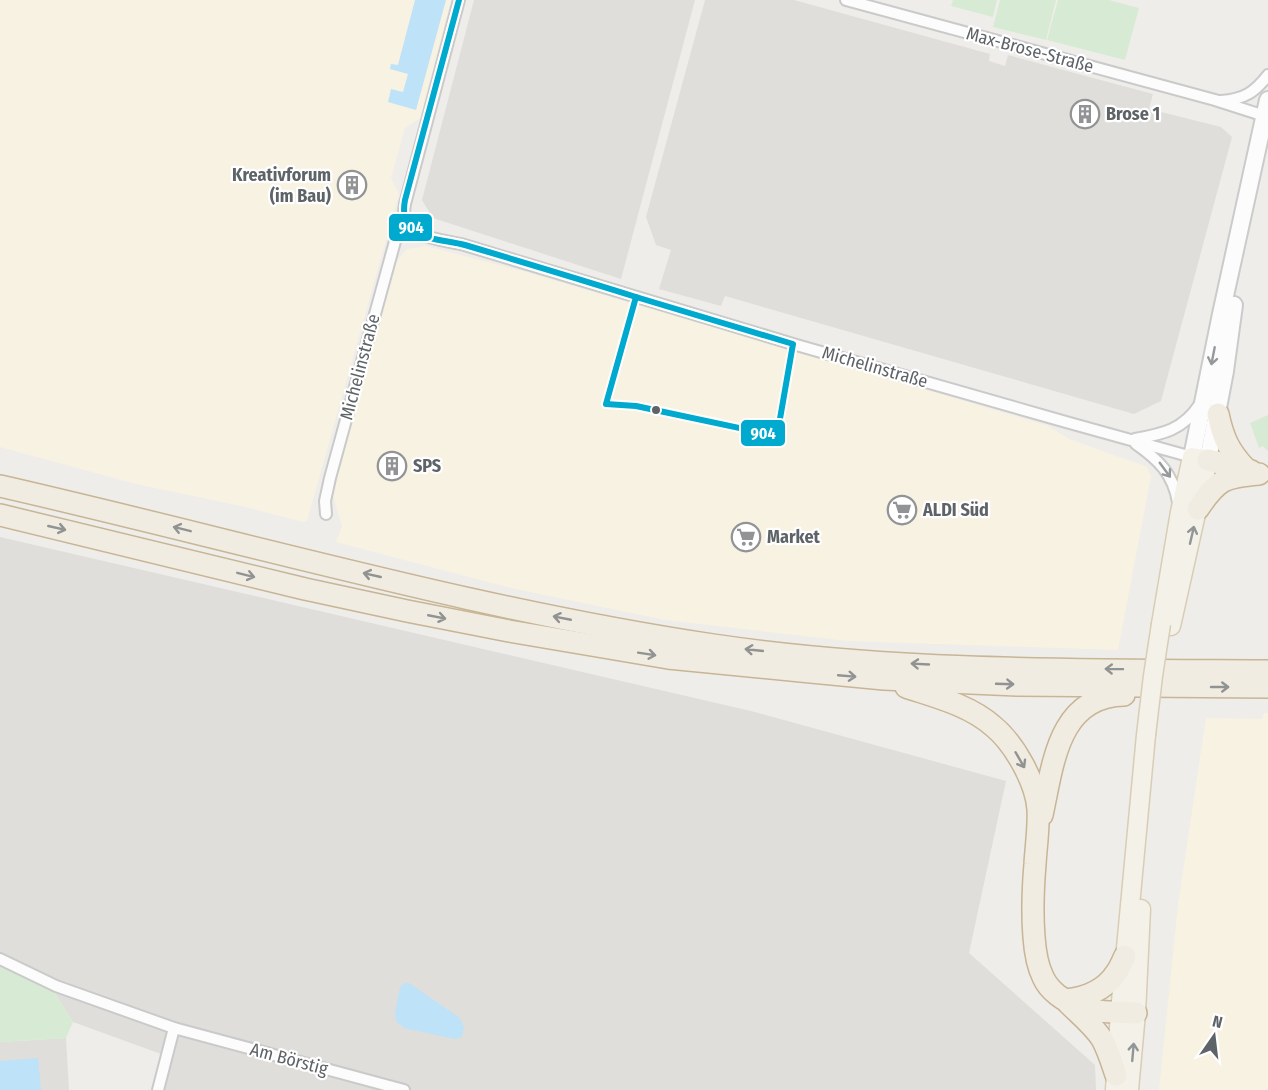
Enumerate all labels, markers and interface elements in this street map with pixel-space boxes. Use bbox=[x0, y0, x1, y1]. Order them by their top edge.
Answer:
street label: Max-Brose-Straße bbox=[964, 22, 1096, 78]
building icon: Brose 1 bbox=[1069, 98, 1101, 130]
place label: Brose 1 bbox=[1106, 103, 1160, 125]
place label: Kreativforum (im Bau) bbox=[232, 164, 332, 207]
building icon: Kreativforum (im Bau) bbox=[336, 169, 368, 201]
line badge: 904 bbox=[388, 213, 433, 242]
text: 904 bbox=[398, 218, 424, 237]
street label: Michelinstraße bbox=[335, 311, 385, 422]
street label: Michelinstraße bbox=[820, 341, 930, 393]
one-way arrow bbox=[1207, 345, 1218, 365]
unlabelled marker bbox=[650, 404, 662, 416]
line badge: 904 bbox=[740, 419, 786, 447]
text: 904 bbox=[750, 424, 776, 443]
building icon: SPS bbox=[376, 450, 408, 482]
place label: SPS bbox=[413, 455, 441, 477]
one-way arrow bbox=[1159, 462, 1171, 478]
supermarket icon: ALDI Süd bbox=[886, 494, 918, 526]
place label: ALDI Süd bbox=[922, 499, 989, 521]
supermarket icon: Market bbox=[730, 521, 762, 553]
one-way arrow bbox=[47, 523, 66, 535]
one-way arrow bbox=[173, 523, 192, 535]
one-way arrow bbox=[1187, 525, 1198, 545]
place label: Market bbox=[767, 526, 821, 548]
one-way arrow bbox=[236, 569, 255, 581]
one-way arrow bbox=[362, 569, 381, 581]
one-way arrow bbox=[426, 612, 446, 623]
one-way arrow bbox=[553, 612, 572, 623]
one-way arrow bbox=[745, 644, 765, 655]
one-way arrow bbox=[637, 649, 656, 660]
one-way arrow bbox=[910, 658, 930, 669]
one-way arrow bbox=[1105, 664, 1125, 675]
one-way arrow bbox=[837, 670, 857, 681]
one-way arrow bbox=[995, 679, 1015, 690]
one-way arrow bbox=[1209, 681, 1229, 693]
one-way arrow bbox=[1014, 751, 1026, 768]
north arrow bbox=[1184, 1006, 1244, 1066]
text: N bbox=[1211, 1012, 1224, 1032]
street label: Am Börstig bbox=[248, 1038, 331, 1080]
one-way arrow bbox=[1128, 1042, 1139, 1062]

